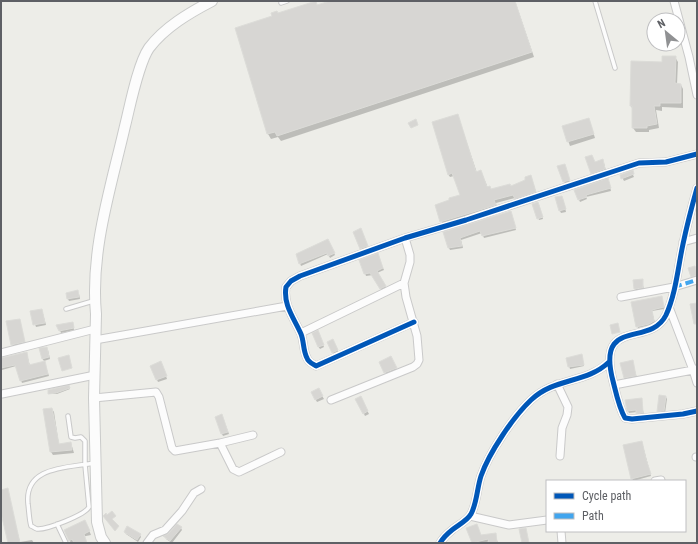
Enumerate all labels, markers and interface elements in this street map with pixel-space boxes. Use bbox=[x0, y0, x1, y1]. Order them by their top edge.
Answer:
north arrow bbox=[646, 12, 686, 52]
text: N bbox=[655, 16, 668, 31]
legend bbox=[546, 480, 686, 532]
text: Cycle path bbox=[582, 489, 632, 503]
text: Path bbox=[582, 509, 604, 523]

